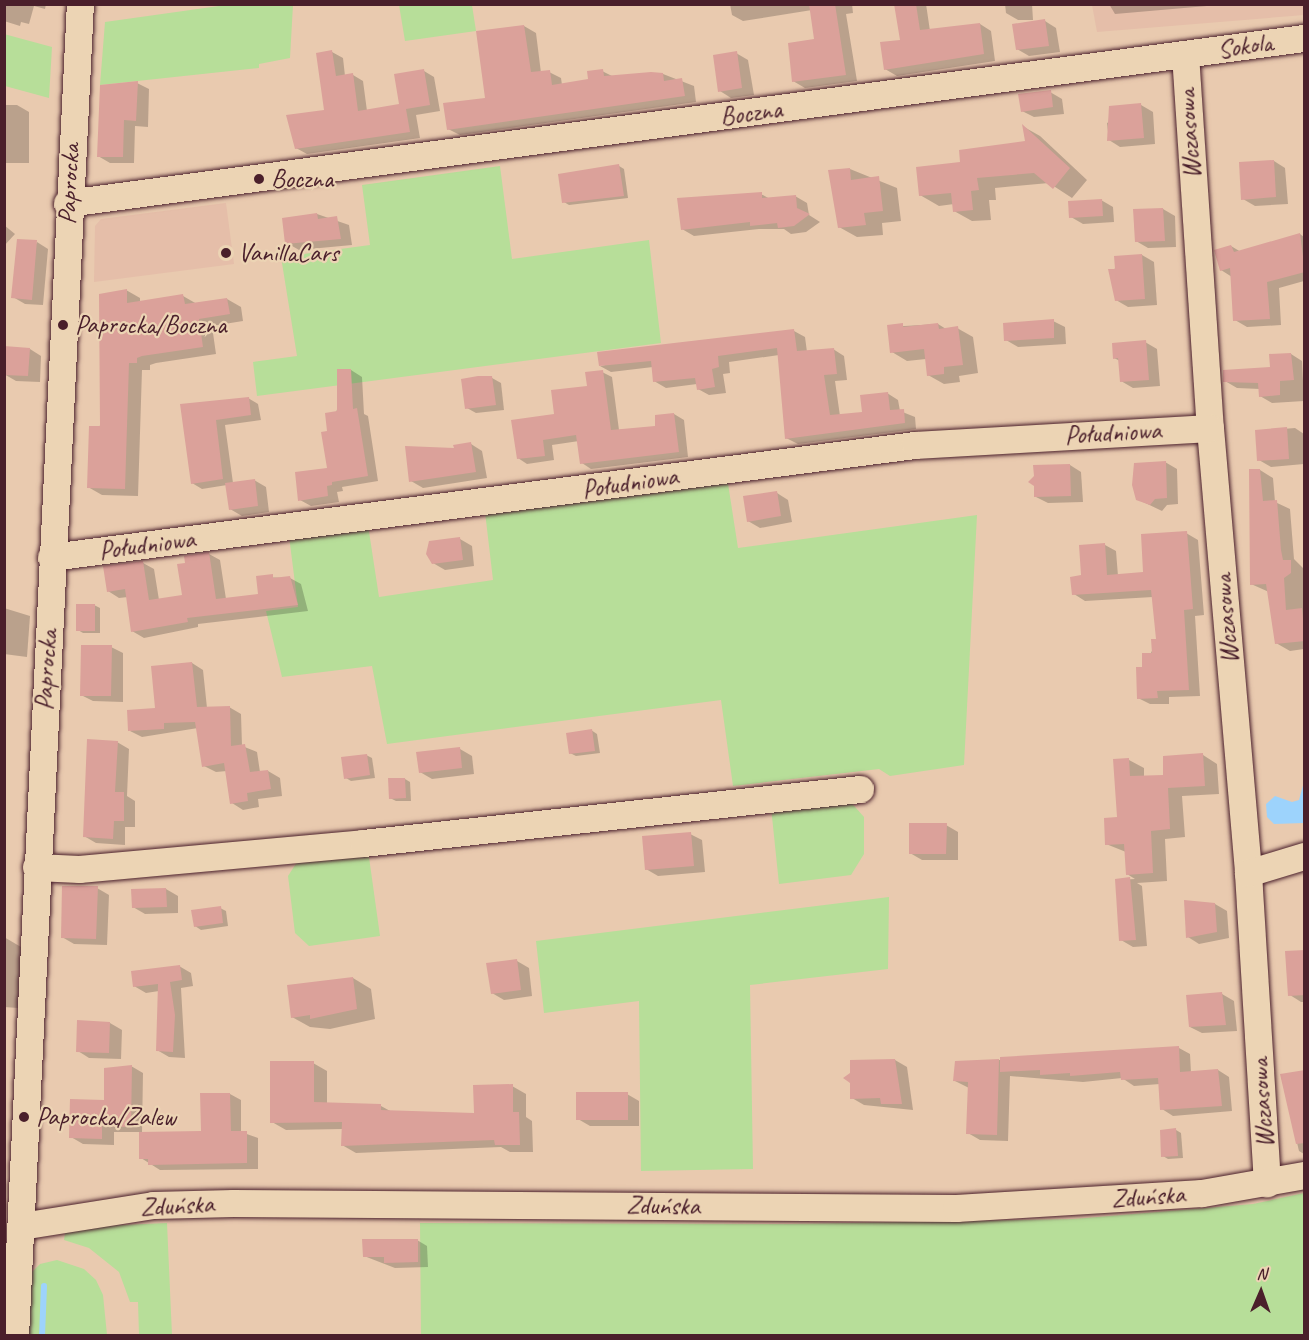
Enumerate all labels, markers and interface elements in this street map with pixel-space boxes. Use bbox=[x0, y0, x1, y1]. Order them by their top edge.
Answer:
street label: Sokola bbox=[1215, 27, 1275, 65]
street label: Wczasowa bbox=[1170, 88, 1208, 180]
street label: Boczna bbox=[718, 93, 784, 133]
street label: Paprocka bbox=[51, 143, 87, 225]
place label: Boczna bbox=[271, 163, 333, 195]
marker: Boczna bbox=[252, 172, 266, 186]
place label: VanillaCars bbox=[238, 237, 339, 269]
marker: VanillaCars bbox=[219, 246, 233, 260]
place label: Paprocka/Boczna bbox=[75, 309, 226, 341]
marker: Paprocka/Boczna bbox=[56, 318, 70, 332]
street label: Południowa bbox=[1064, 415, 1162, 451]
street label: Południowa bbox=[580, 461, 680, 505]
street label: Południowa bbox=[97, 524, 197, 566]
street label: Wczasowa bbox=[1207, 573, 1245, 665]
street label: Paprocka bbox=[28, 629, 64, 711]
street label: Wczasowa bbox=[1243, 1057, 1281, 1149]
place label: Paprocka/Zalew bbox=[36, 1101, 176, 1133]
marker: Paprocka/Zalew bbox=[17, 1110, 31, 1124]
street label: Zduńska bbox=[1110, 1179, 1186, 1215]
street label: Zduńska bbox=[139, 1188, 215, 1224]
street label: Zduńska bbox=[626, 1190, 700, 1222]
north arrow bbox=[1231, 1262, 1291, 1322]
text: N bbox=[1256, 1264, 1267, 1284]

